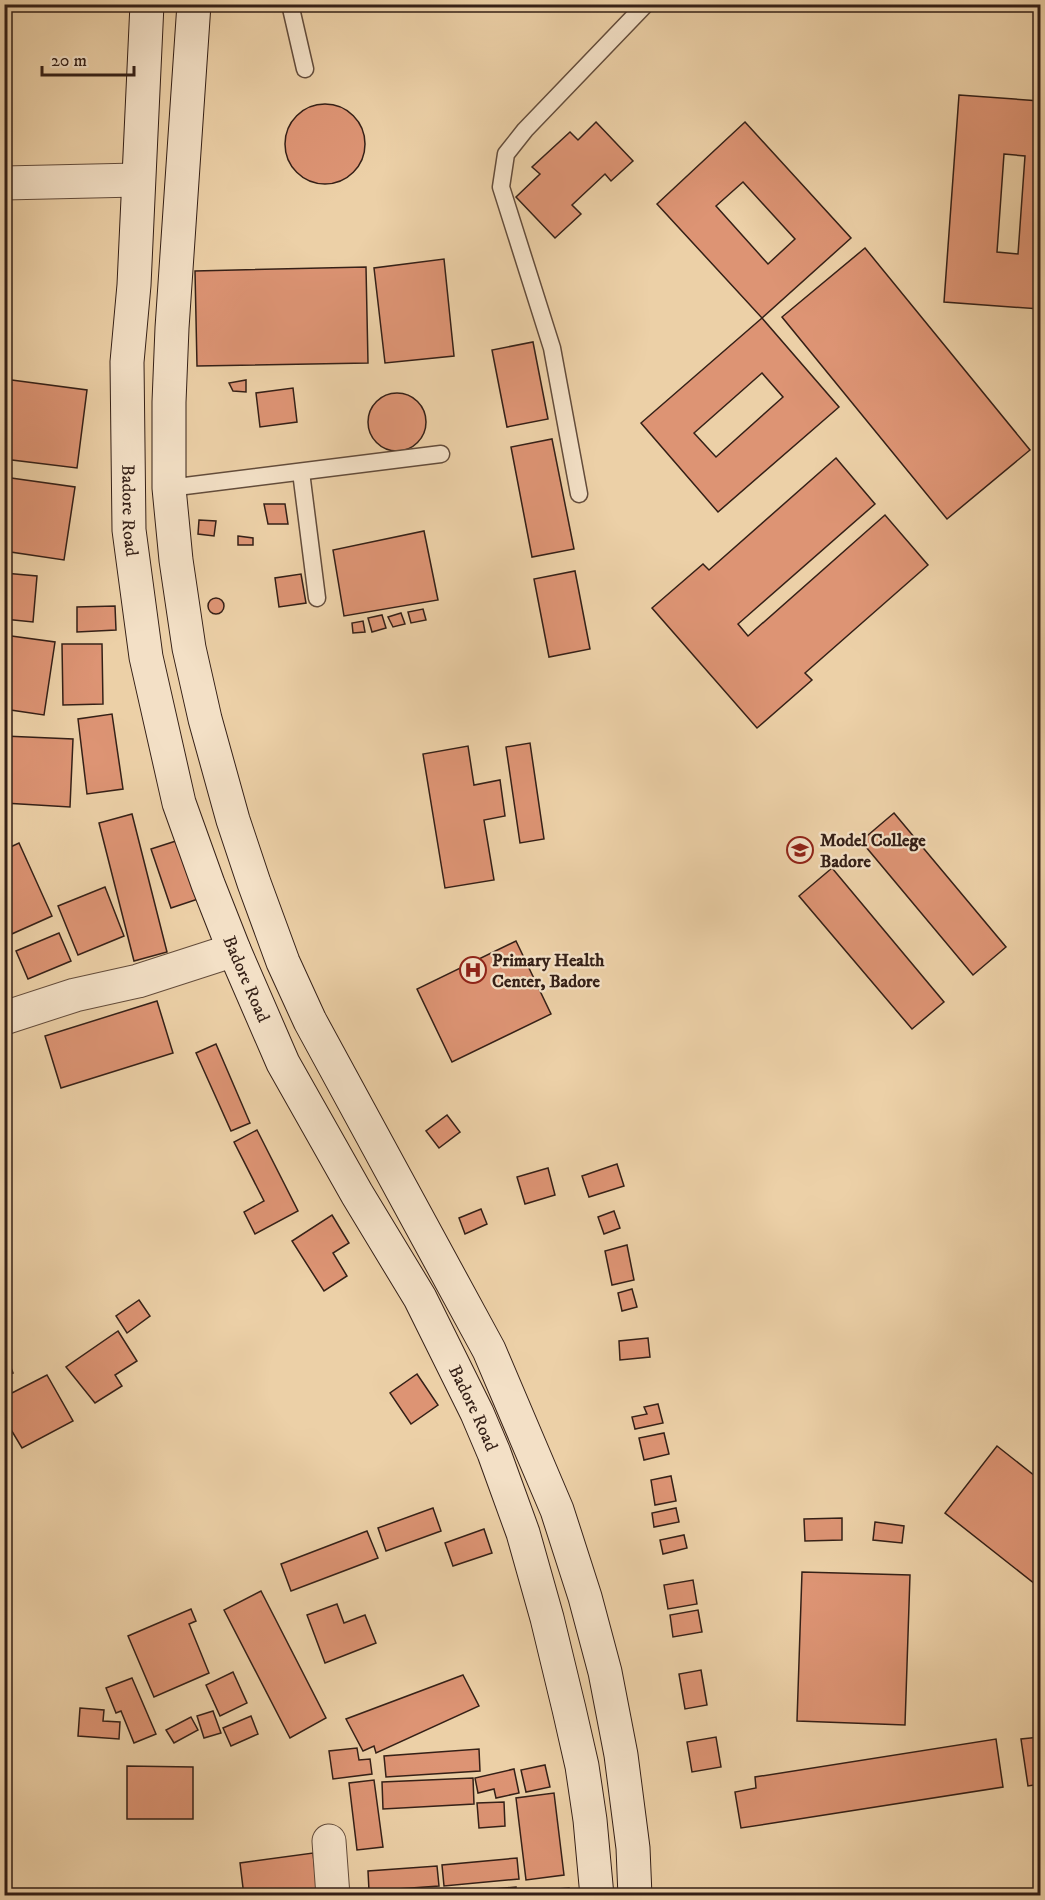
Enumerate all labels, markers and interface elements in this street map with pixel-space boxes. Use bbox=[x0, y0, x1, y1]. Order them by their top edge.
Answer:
scale bar bbox=[42, 39, 134, 77]
text: 20 m bbox=[51, 50, 87, 72]
street label: Badore Road bbox=[116, 464, 142, 558]
place label: Model College Badore bbox=[820, 830, 926, 873]
school or university icon: Model College Badore bbox=[785, 835, 815, 865]
street label: Badore Road bbox=[218, 933, 274, 1026]
place label: Primary Health Center, Badore bbox=[492, 950, 605, 993]
hospital icon: Primary Health Center, Badore bbox=[458, 955, 488, 985]
street label: Badore Road bbox=[443, 1362, 502, 1455]

